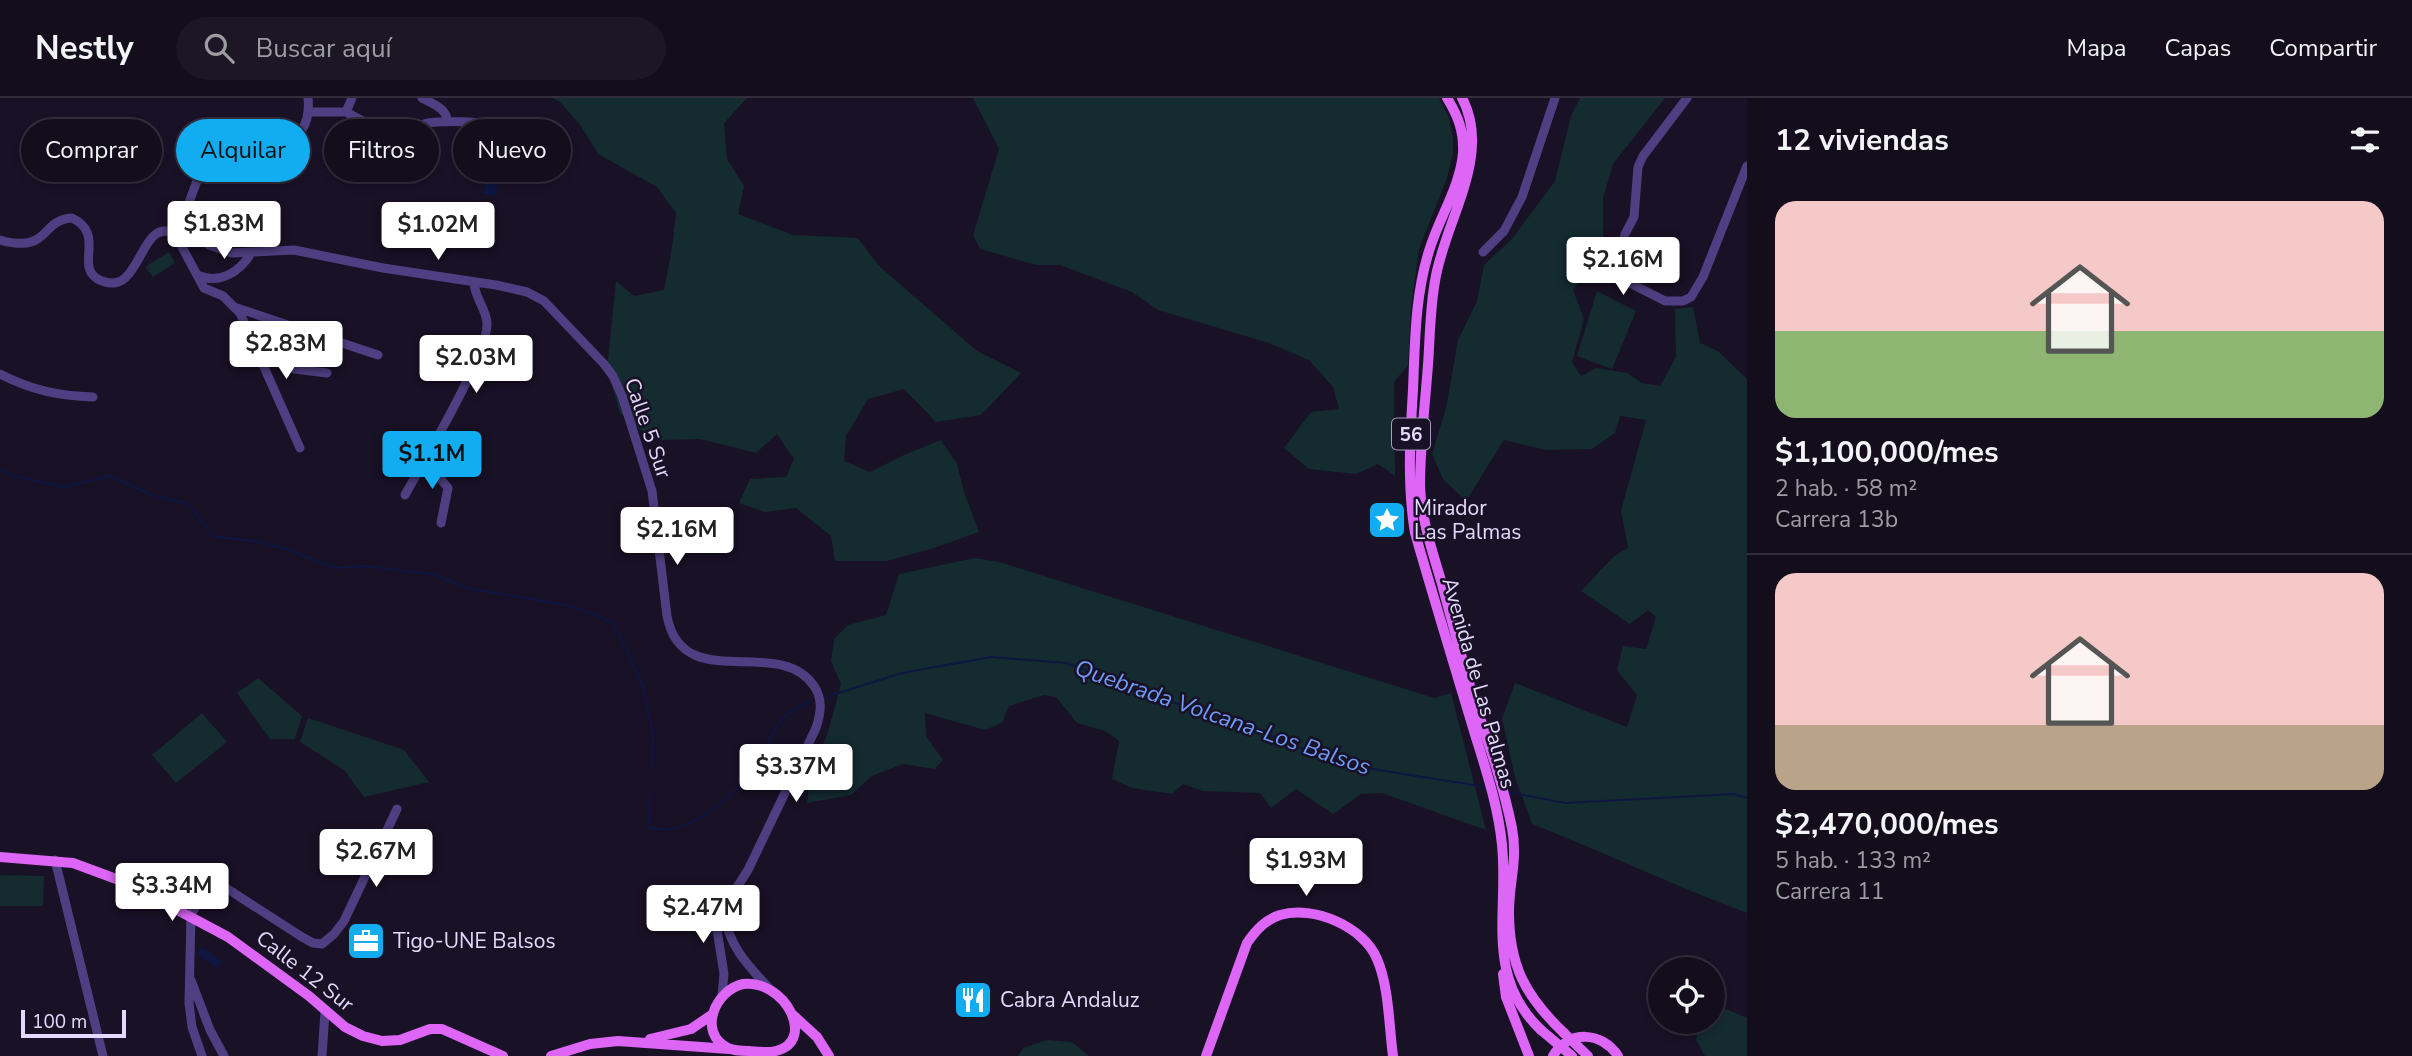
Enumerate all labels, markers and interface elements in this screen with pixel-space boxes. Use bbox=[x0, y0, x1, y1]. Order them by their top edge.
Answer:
search box bbox=[176, 17, 666, 80]
text: Nestly bbox=[35, 26, 134, 71]
icon: search bbox=[200, 29, 238, 67]
text: Buscar aquí bbox=[256, 31, 392, 66]
text: Mapa bbox=[2067, 32, 2127, 64]
text: Capas bbox=[2165, 32, 2231, 64]
text: Compartir bbox=[2269, 32, 2377, 64]
chip: Comprar bbox=[21, 119, 162, 182]
chip: Alquilar bbox=[176, 119, 310, 182]
chip: Filtros bbox=[324, 119, 439, 182]
chip: Nuevo bbox=[453, 119, 571, 182]
text: 12 viviendas bbox=[1775, 120, 1949, 161]
icon: filters bbox=[2346, 121, 2384, 159]
pin: $1.83M bbox=[167, 202, 281, 261]
pin: $1.02M bbox=[381, 202, 495, 262]
text: $1.83M bbox=[184, 208, 264, 239]
text: $1.02M bbox=[398, 209, 478, 240]
pin: $2.16M bbox=[1566, 238, 1680, 297]
text: $2.16M bbox=[1583, 244, 1663, 275]
icon: home bbox=[2017, 246, 2143, 372]
pin: $2.83M bbox=[229, 322, 343, 381]
text: $2.83M bbox=[246, 328, 326, 359]
pin: $2.03M bbox=[419, 336, 533, 395]
text: $2.03M bbox=[436, 342, 516, 373]
street label: Calle 5 Sur bbox=[618, 374, 678, 482]
road number: 56 bbox=[1392, 418, 1430, 450]
pin: $1.1M bbox=[383, 432, 481, 491]
text: $1,100,000/mes bbox=[1775, 432, 1999, 473]
text: $1.1M bbox=[398, 438, 466, 469]
text: 2 hab. · 58 m² bbox=[1775, 473, 1917, 504]
place label: Mirador Las Palmas bbox=[1414, 494, 1521, 546]
place icon: Mirador Las Palmas bbox=[1366, 499, 1408, 541]
text: Carrera 13b bbox=[1775, 504, 1898, 535]
pin: $2.16M bbox=[620, 508, 734, 567]
text: $2.16M bbox=[637, 514, 717, 545]
street label: Avenida de Las Palmas bbox=[1435, 574, 1523, 792]
icon: home bbox=[2017, 618, 2143, 744]
water label: Quebrada Volcana-Los Balsos bbox=[1071, 652, 1375, 783]
pin: $3.37M bbox=[739, 744, 853, 804]
text: $3.37M bbox=[756, 751, 836, 782]
text: $2,470,000/mes bbox=[1775, 804, 1999, 845]
pin: $2.67M bbox=[319, 830, 433, 889]
text: $2.67M bbox=[336, 836, 416, 867]
pin: $1.93M bbox=[1249, 838, 1363, 898]
text: $1.93M bbox=[1266, 845, 1346, 876]
text: 5 hab. · 133 m² bbox=[1775, 845, 1931, 876]
pin: $3.34M bbox=[115, 864, 229, 923]
text: $3.34M bbox=[132, 870, 212, 901]
text: Carrera 11 bbox=[1775, 876, 1885, 907]
pin: $2.47M bbox=[646, 886, 760, 945]
text: $2.47M bbox=[663, 892, 743, 923]
office icon: Tigo-UNE Balsos bbox=[345, 920, 387, 962]
street label: Calle 12 Sur bbox=[250, 924, 360, 1018]
place label: Tigo-UNE Balsos bbox=[393, 927, 556, 955]
map controls bbox=[1648, 957, 1725, 1034]
button: locate bbox=[1648, 957, 1725, 1034]
restaurant icon: Cabra Andaluz bbox=[952, 979, 994, 1021]
place label: Cabra Andaluz bbox=[1000, 986, 1140, 1014]
scale bar bbox=[21, 1007, 126, 1039]
text: 100 m bbox=[32, 1009, 87, 1035]

